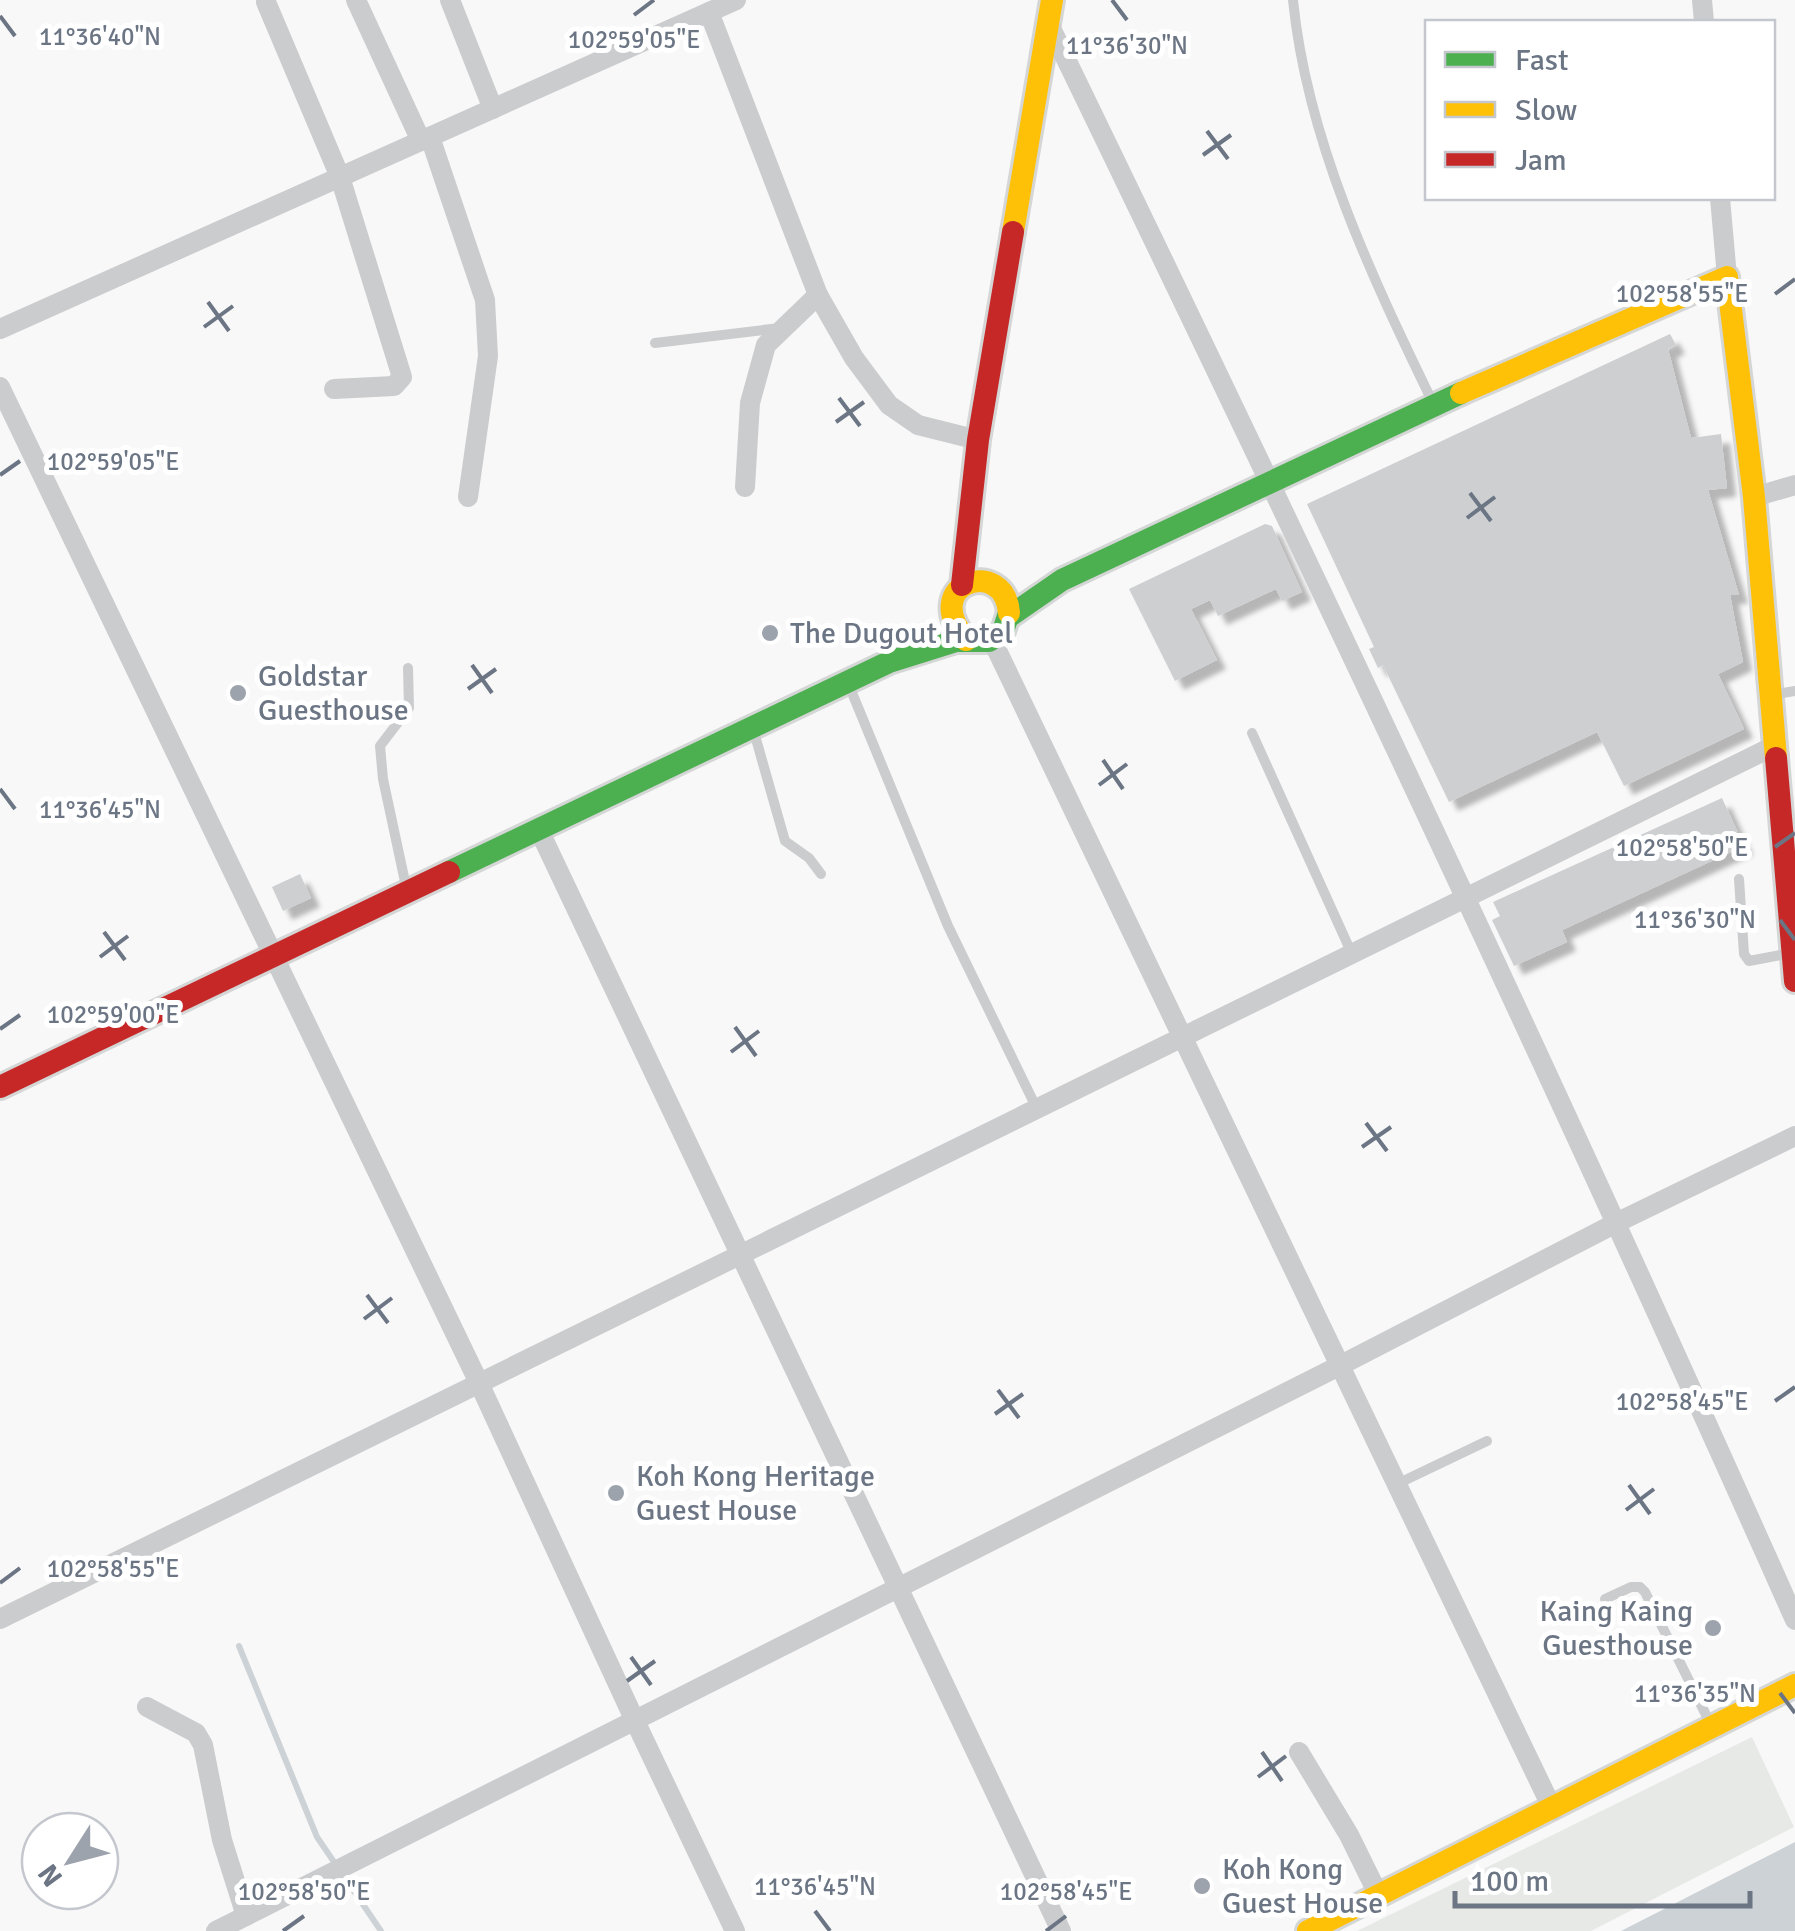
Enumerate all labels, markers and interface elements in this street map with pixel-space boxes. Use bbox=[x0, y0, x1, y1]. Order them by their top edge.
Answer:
legend bbox=[1425, 20, 1775, 200]
text: 11°36'40"N bbox=[39, 21, 161, 52]
text: 102°59'05"E bbox=[568, 24, 700, 55]
text: 11°36'30"N bbox=[1066, 30, 1188, 61]
text: Fast bbox=[1515, 42, 1568, 79]
text: Slow bbox=[1515, 92, 1577, 129]
text: Jam bbox=[1515, 142, 1567, 179]
text: 102°58'55"E bbox=[1616, 278, 1748, 309]
text: 102°59'05"E bbox=[47, 446, 179, 477]
place label: The Dugout Hotel bbox=[790, 615, 1013, 652]
marker: The Dugout Hotel bbox=[759, 622, 781, 644]
place label: Goldstar Guesthouse bbox=[258, 658, 409, 729]
marker: Goldstar Guesthouse bbox=[227, 682, 249, 704]
text: 11°36'45"N bbox=[39, 794, 161, 825]
text: 102°58'50"E bbox=[1616, 832, 1748, 863]
text: 11°36'30"N bbox=[1634, 904, 1756, 935]
text: 102°59'00"E bbox=[47, 999, 179, 1030]
text: 102°58'45"E bbox=[1616, 1386, 1748, 1417]
place label: Koh Kong Heritage Guest House bbox=[636, 1458, 875, 1529]
marker: Koh Kong Heritage Guest House bbox=[605, 1482, 627, 1504]
text: 102°58'55"E bbox=[47, 1553, 179, 1584]
place label: Kaing Kaing Guesthouse bbox=[1539, 1593, 1693, 1664]
marker: Kaing Kaing Guesthouse bbox=[1702, 1617, 1724, 1639]
text: 11°36'35"N bbox=[1634, 1678, 1756, 1709]
north arrow bbox=[20, 1811, 120, 1911]
scale bar bbox=[1455, 1846, 1750, 1908]
place label: Koh Kong Guest House bbox=[1222, 1851, 1383, 1922]
text: N bbox=[31, 1857, 70, 1893]
text: 100 m bbox=[1470, 1863, 1549, 1900]
text: 11°36'45"N bbox=[754, 1871, 876, 1902]
marker: Koh Kong Guest House bbox=[1191, 1875, 1213, 1897]
text: 102°58'50"E bbox=[238, 1876, 370, 1907]
text: 102°58'45"E bbox=[1000, 1876, 1132, 1907]

